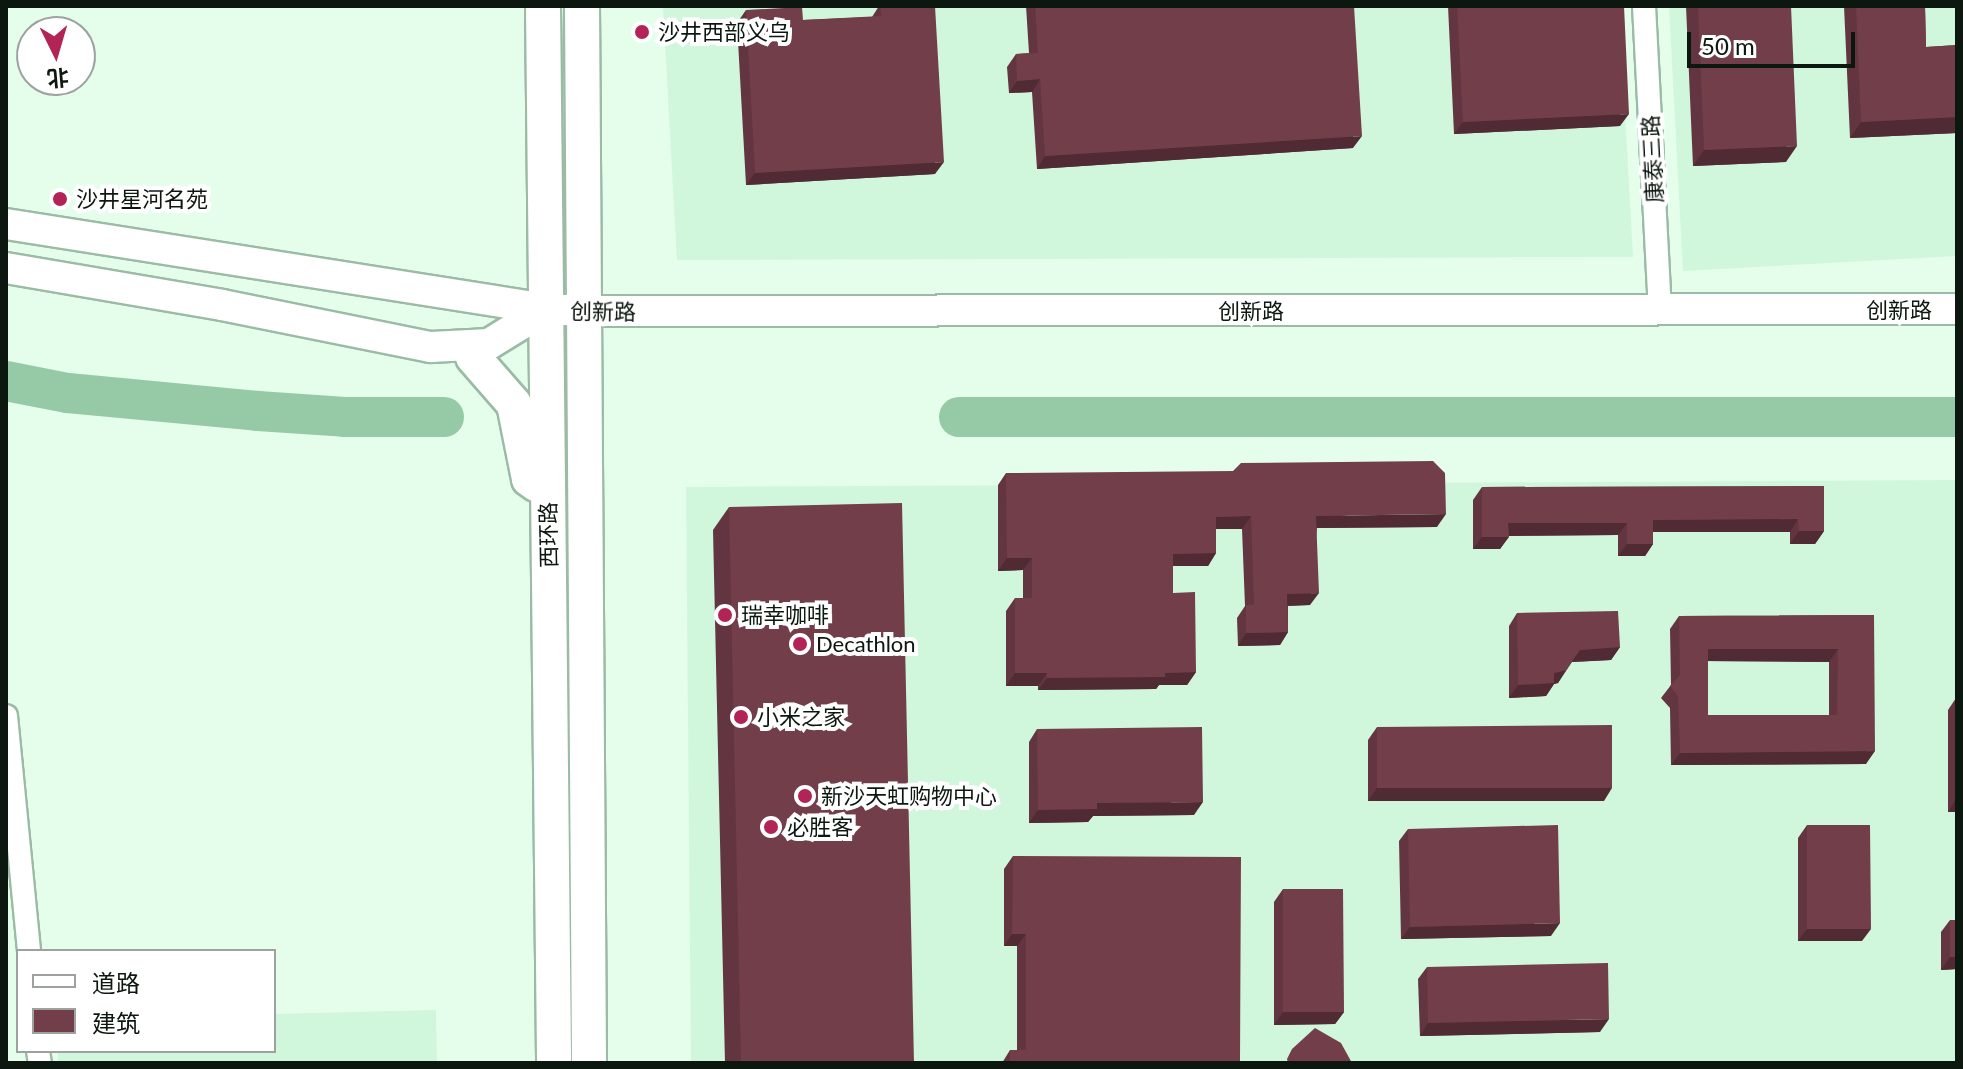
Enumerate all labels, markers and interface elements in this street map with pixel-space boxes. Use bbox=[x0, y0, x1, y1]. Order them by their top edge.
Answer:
north arrow bbox=[16, 16, 96, 96]
scale bar bbox=[1691, 16, 1859, 66]
place label: 沙井西部义乌 bbox=[658, 19, 790, 45]
marker: 沙井西部义乌 bbox=[633, 23, 651, 41]
text: 50 m bbox=[1701, 31, 1755, 60]
text: 北 bbox=[46, 64, 70, 93]
street label: 康泰三路 bbox=[1637, 114, 1667, 204]
place label: 沙井星河名苑 bbox=[76, 186, 208, 212]
marker: 沙井星河名苑 bbox=[51, 190, 69, 208]
street label: 创新路 bbox=[570, 297, 636, 325]
street label: 创新路 bbox=[1866, 297, 1932, 323]
street label: 创新路 bbox=[1218, 298, 1284, 324]
street label: 西环路 bbox=[534, 502, 562, 568]
place label: 瑞幸咖啡 bbox=[741, 602, 829, 628]
marker: 瑞幸咖啡 bbox=[716, 606, 734, 624]
place label: Decathlon bbox=[816, 631, 916, 657]
marker: Decathlon bbox=[791, 635, 809, 653]
place label: 小米之家 bbox=[757, 704, 845, 730]
marker: 小米之家 bbox=[732, 708, 750, 726]
place label: 新沙天虹购物中心 bbox=[821, 783, 997, 809]
marker: 新沙天虹购物中心 bbox=[796, 787, 814, 805]
place label: 必胜客 bbox=[787, 814, 853, 840]
marker: 必胜客 bbox=[762, 818, 780, 836]
legend bbox=[16, 949, 276, 1053]
text: 道路 bbox=[92, 968, 140, 997]
text: 建筑 bbox=[92, 1008, 140, 1037]

